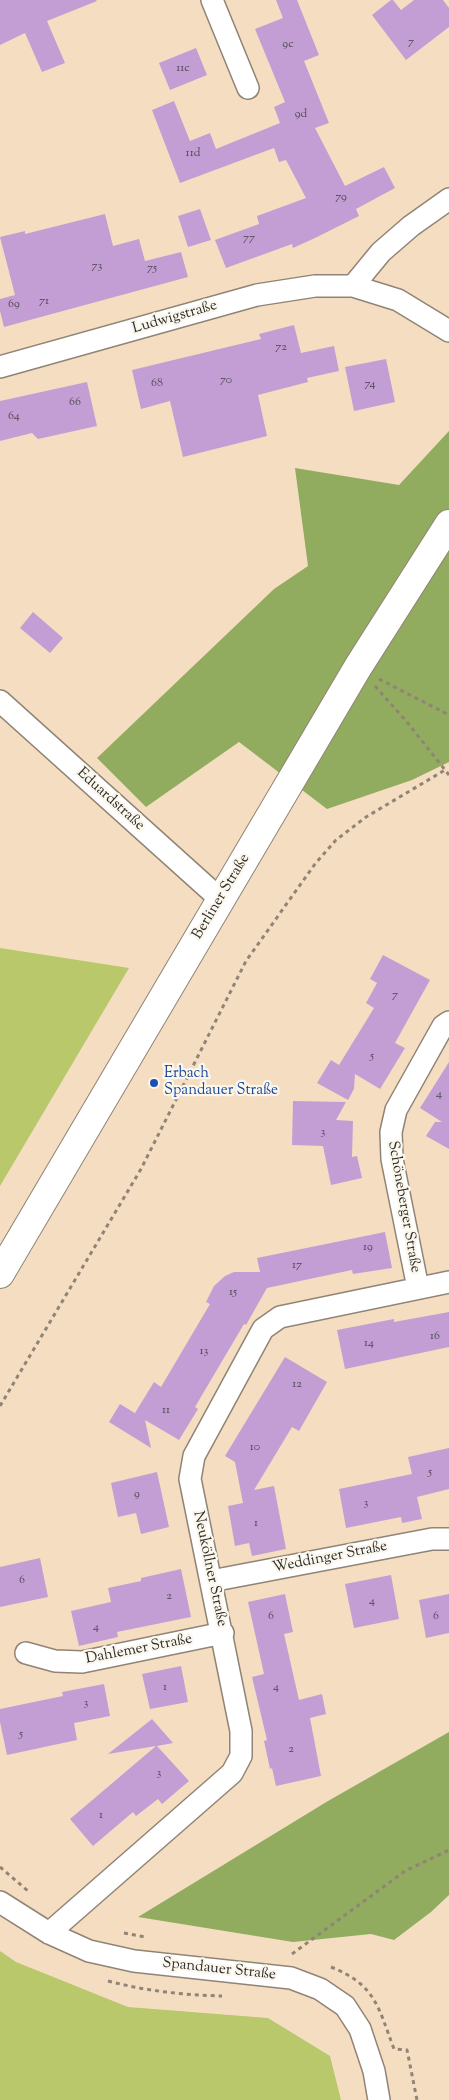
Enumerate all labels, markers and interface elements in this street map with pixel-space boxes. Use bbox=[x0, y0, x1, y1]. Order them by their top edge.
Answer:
house number: 7 bbox=[408, 36, 414, 50]
house number: 9c bbox=[282, 38, 294, 52]
house number: 11c bbox=[176, 62, 190, 76]
house number: 9d bbox=[295, 108, 307, 122]
house number: 11d bbox=[186, 147, 200, 161]
house number: 79 bbox=[335, 191, 347, 205]
house number: 77 bbox=[243, 232, 255, 246]
house number: 73 bbox=[92, 260, 102, 274]
house number: 75 bbox=[147, 262, 157, 276]
house number: 71 bbox=[39, 295, 49, 309]
street label: Ludwigstraße bbox=[131, 297, 219, 339]
house number: 69 bbox=[8, 298, 20, 312]
house number: 72 bbox=[275, 341, 287, 355]
house number: 70 bbox=[220, 374, 232, 388]
house number: 68 bbox=[151, 377, 163, 391]
house number: 74 bbox=[364, 378, 376, 392]
house number: 66 bbox=[69, 396, 81, 410]
house number: 64 bbox=[8, 410, 20, 424]
street label: Eduardstraße bbox=[72, 765, 148, 835]
street label: Berliner Straße bbox=[189, 851, 255, 943]
house number: 7 bbox=[392, 989, 398, 1003]
house number: 5 bbox=[370, 1050, 374, 1064]
place label: Erbach Spandauer Straße bbox=[164, 1065, 278, 1100]
marker: Erbach Spandauer Straße bbox=[148, 1077, 160, 1089]
house number: 4 bbox=[436, 1088, 442, 1102]
house number: 3 bbox=[321, 1126, 325, 1140]
street label: Schöneberger Straße bbox=[383, 1140, 423, 1274]
house number: 19 bbox=[363, 1241, 373, 1255]
house number: 17 bbox=[292, 1259, 302, 1273]
house number: 15 bbox=[229, 1286, 237, 1300]
house number: 16 bbox=[430, 1330, 440, 1344]
house number: 14 bbox=[364, 1337, 374, 1351]
house number: 13 bbox=[200, 1345, 208, 1359]
house number: 12 bbox=[292, 1378, 302, 1392]
house number: 11 bbox=[162, 1404, 170, 1418]
house number: 10 bbox=[250, 1441, 260, 1455]
house number: 5 bbox=[428, 1466, 432, 1480]
house number: 9 bbox=[134, 1488, 140, 1502]
house number: 3 bbox=[364, 1497, 368, 1511]
street label: Neuköllner Straße bbox=[188, 1510, 230, 1628]
house number: 1 bbox=[254, 1517, 258, 1531]
street label: Weddinger Straße bbox=[271, 1538, 389, 1578]
house number: 6 bbox=[19, 1574, 25, 1588]
house number: 2 bbox=[166, 1590, 172, 1604]
house number: 4 bbox=[369, 1595, 375, 1609]
house number: 6 bbox=[268, 1610, 274, 1624]
house number: 6 bbox=[433, 1610, 439, 1624]
house number: 4 bbox=[93, 1621, 99, 1635]
street label: Dahlemer Straße bbox=[84, 1631, 194, 1669]
house number: 1 bbox=[163, 1681, 167, 1695]
house number: 4 bbox=[273, 1681, 279, 1695]
house number: 3 bbox=[84, 1697, 88, 1711]
house number: 5 bbox=[19, 1728, 23, 1742]
house number: 2 bbox=[288, 1743, 294, 1757]
house number: 3 bbox=[157, 1767, 161, 1781]
house number: 1 bbox=[99, 1809, 103, 1823]
street label: Spandauer Straße bbox=[161, 1955, 277, 1985]

